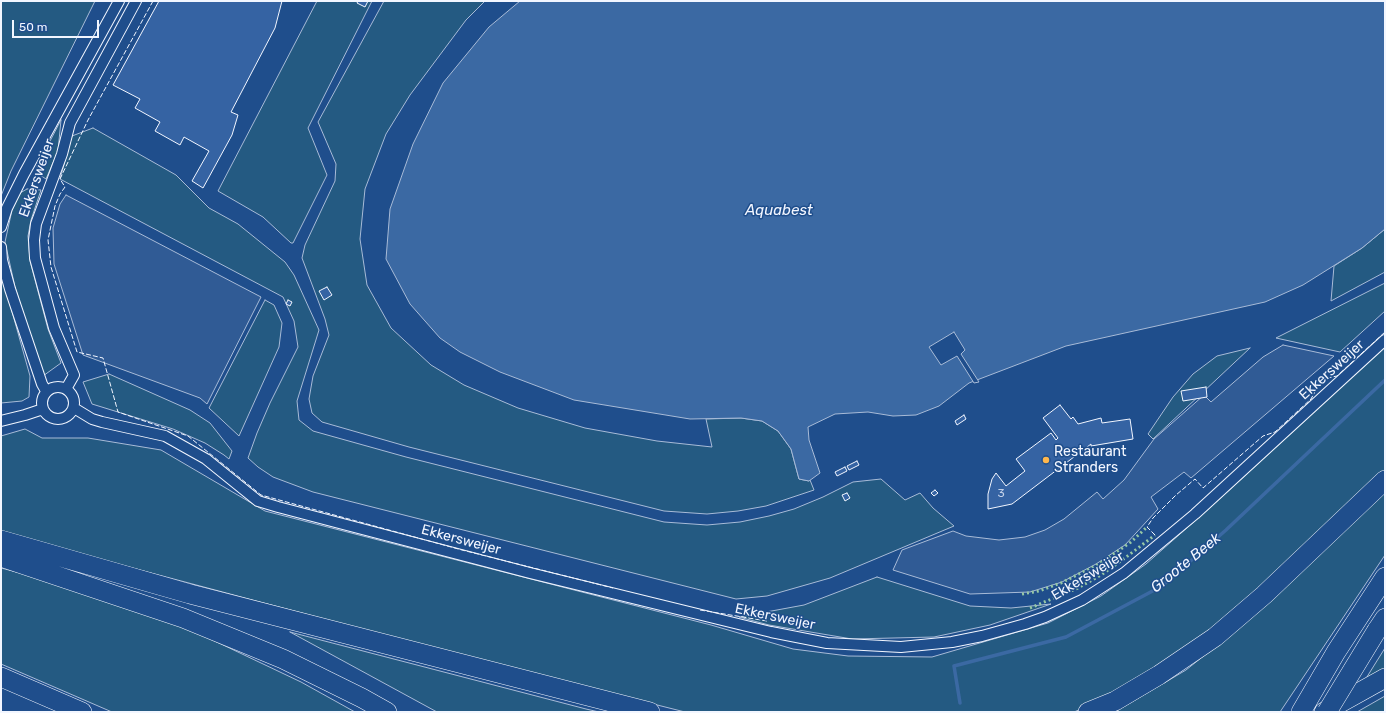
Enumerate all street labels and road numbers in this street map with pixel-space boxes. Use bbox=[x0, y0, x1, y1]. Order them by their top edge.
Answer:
street label: Ekkersweijer bbox=[16, 137, 58, 219]
street label: Ekkersweijer bbox=[1296, 336, 1368, 404]
street label: Ekkersweijer bbox=[419, 521, 503, 559]
street label: Ekkersweijer bbox=[1049, 548, 1127, 604]
street label: Ekkersweijer bbox=[733, 600, 817, 634]

